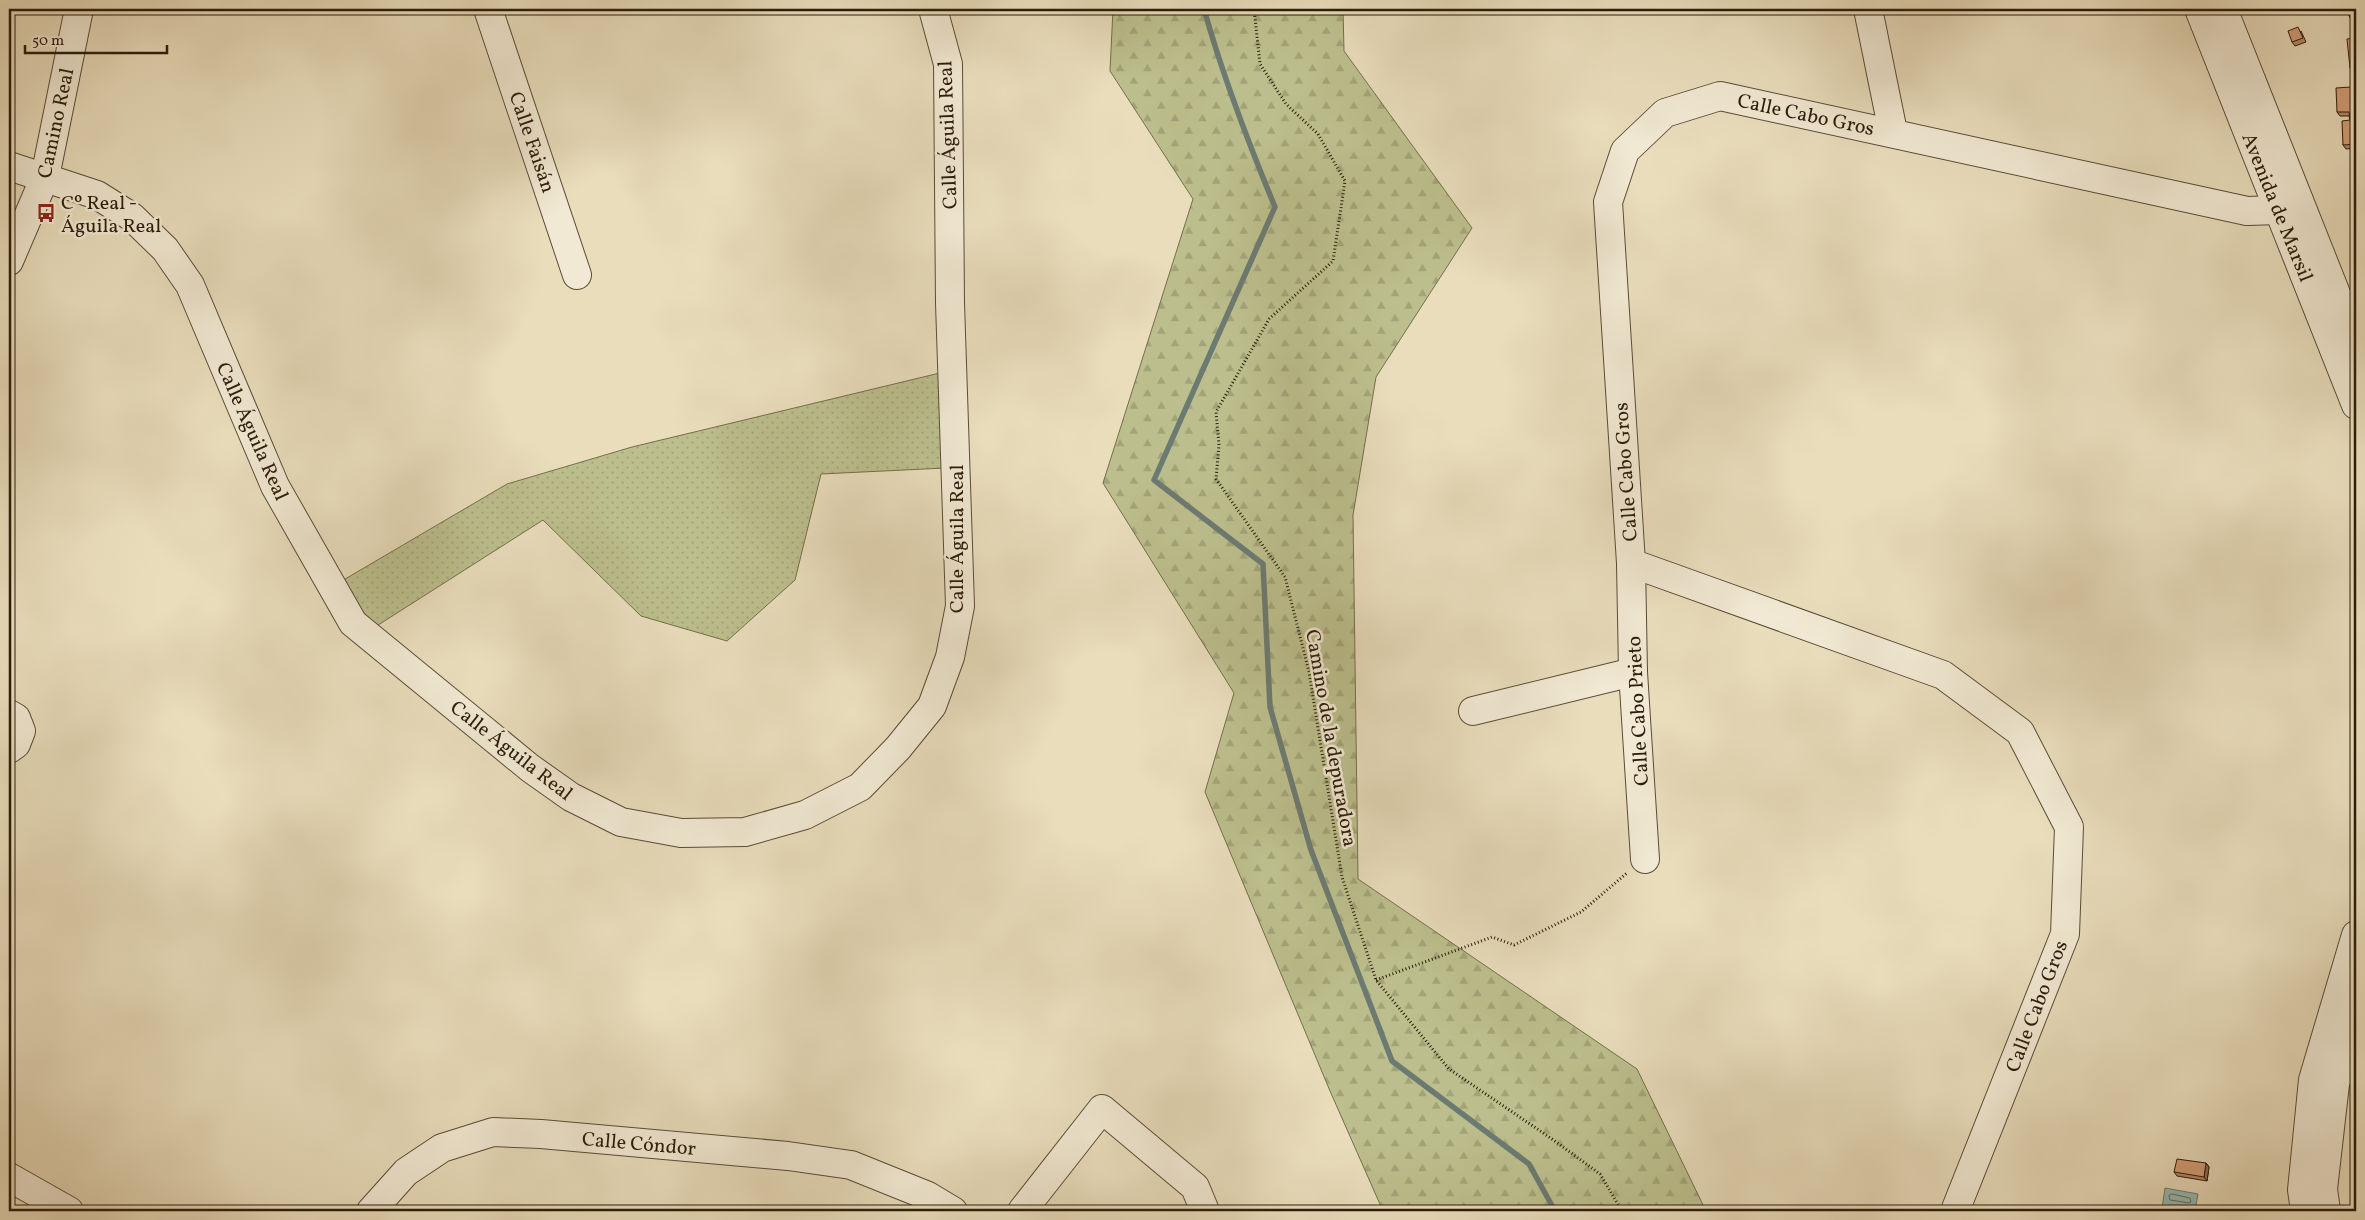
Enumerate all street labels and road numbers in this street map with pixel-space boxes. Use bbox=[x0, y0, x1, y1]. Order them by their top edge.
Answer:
street label: Calle Águila Real bbox=[932, 60, 966, 210]
street label: Camino Real bbox=[32, 66, 82, 181]
street label: Calle Faisán bbox=[501, 88, 561, 197]
street label: Calle Cabo Gros bbox=[1735, 88, 1877, 144]
street label: Avenida de Marsil bbox=[2234, 129, 2319, 286]
street label: Calle Águila Real bbox=[208, 358, 294, 505]
street label: Calle Cabo Gros bbox=[1608, 401, 1646, 542]
street label: Calle Águila Real bbox=[944, 465, 972, 613]
street label: Camino de la depuradora bbox=[1297, 628, 1363, 849]
street label: Calle Cabo Prieto bbox=[1621, 635, 1657, 787]
street label: Calle Águila Real bbox=[444, 695, 578, 808]
street label: Calle Cabo Gros bbox=[2000, 937, 2076, 1077]
street label: Calle Cóndor bbox=[581, 1126, 697, 1164]

